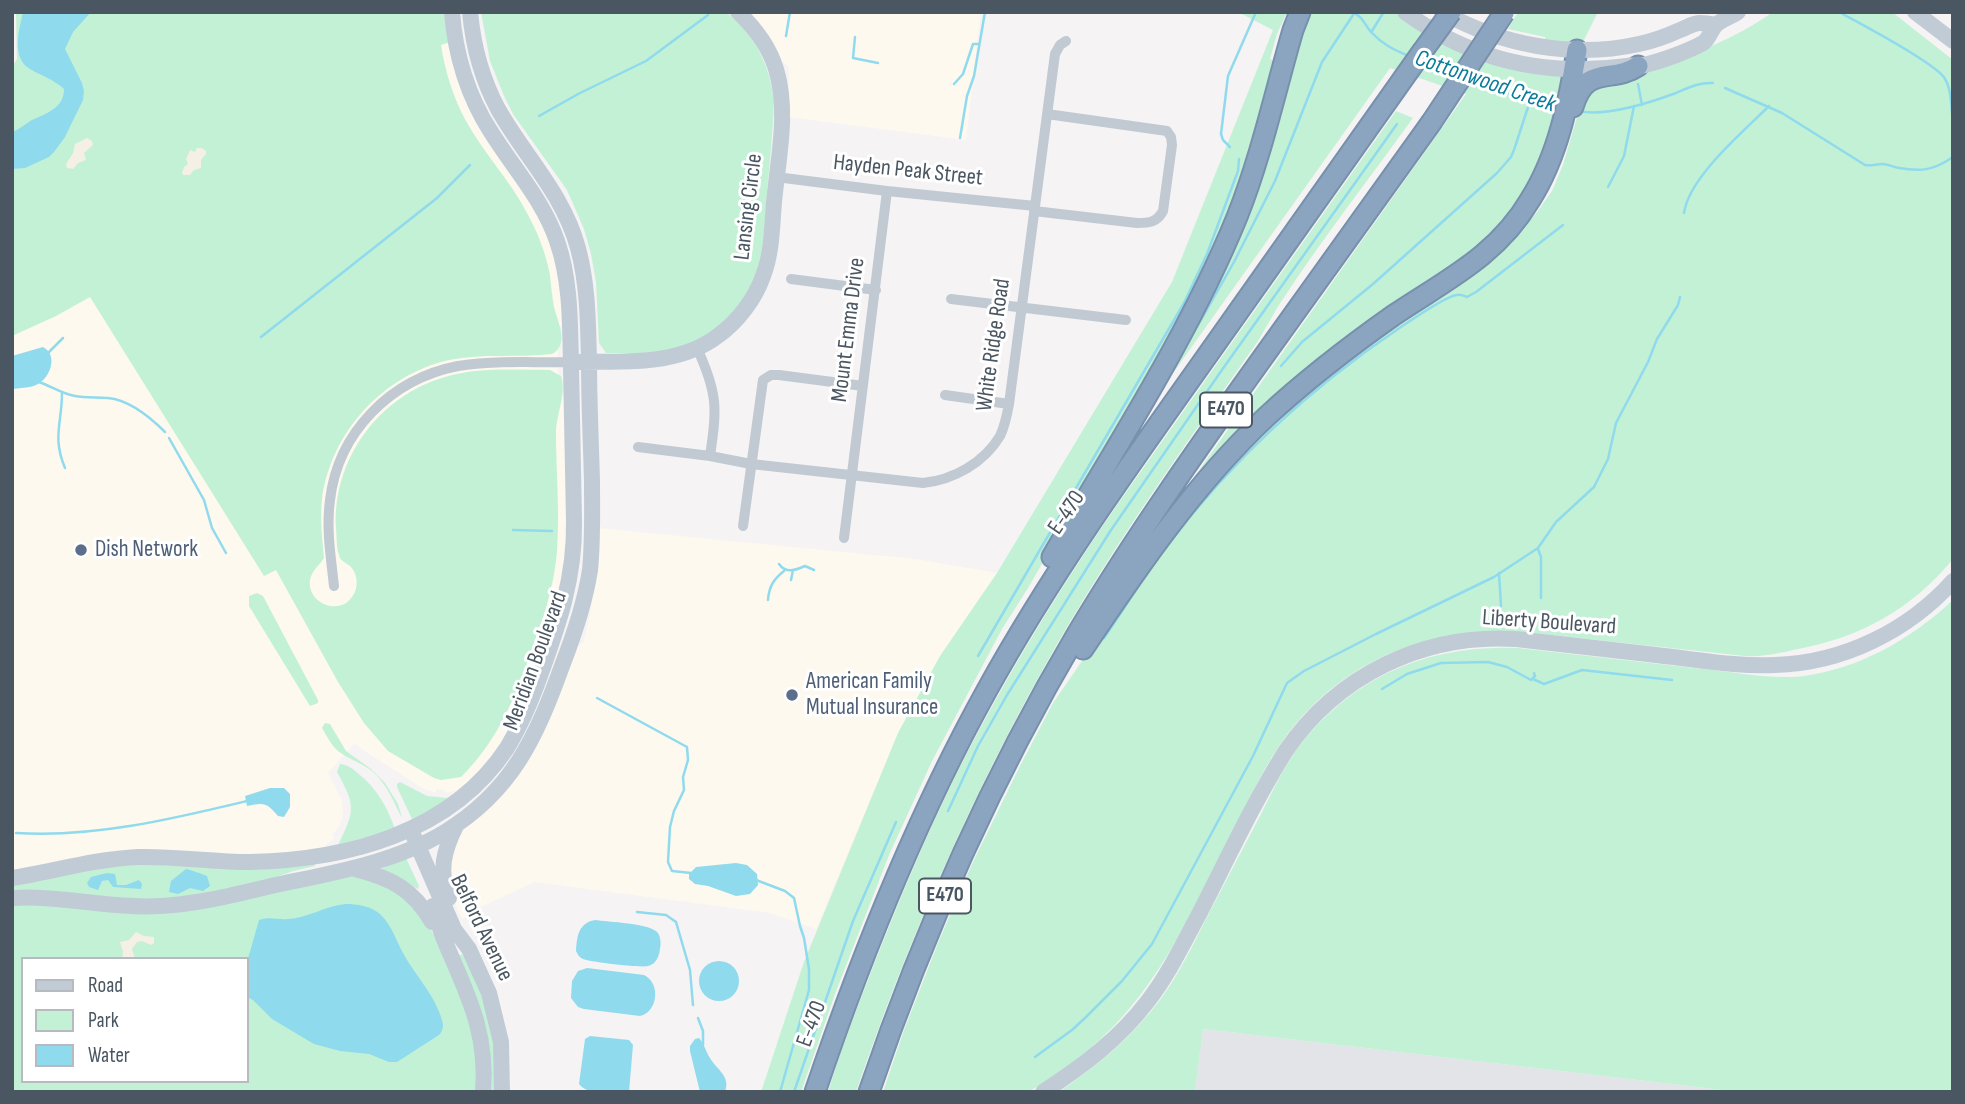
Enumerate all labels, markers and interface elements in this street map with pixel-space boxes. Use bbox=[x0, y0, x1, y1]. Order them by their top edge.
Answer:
water label: Cottonwood Creek bbox=[1411, 45, 1559, 119]
street label: Hayden Peak Street bbox=[832, 149, 984, 193]
street label: Lansing Circle bbox=[729, 152, 769, 262]
street label: Mount Emma Drive bbox=[826, 256, 872, 404]
street label: White Ridge Road bbox=[971, 277, 1017, 413]
road number: E470 bbox=[1200, 392, 1252, 428]
street label: E-470 bbox=[1042, 486, 1092, 540]
place label: Dish Network bbox=[95, 536, 198, 564]
marker: Dish Network bbox=[73, 542, 89, 558]
street label: Meridian Boulevard bbox=[498, 588, 574, 734]
street label: Liberty Boulevard bbox=[1481, 605, 1617, 641]
place label: American Family Mutual Insurance bbox=[806, 668, 938, 722]
marker: American Family Mutual Insurance bbox=[784, 687, 800, 703]
street label: Belford Avenue bbox=[443, 870, 519, 986]
road number: E470 bbox=[919, 878, 971, 914]
legend bbox=[21, 957, 248, 1083]
text: Road bbox=[88, 973, 123, 998]
street label: E-470 bbox=[791, 997, 833, 1051]
text: Park bbox=[88, 1008, 119, 1033]
text: Water bbox=[88, 1043, 130, 1068]

